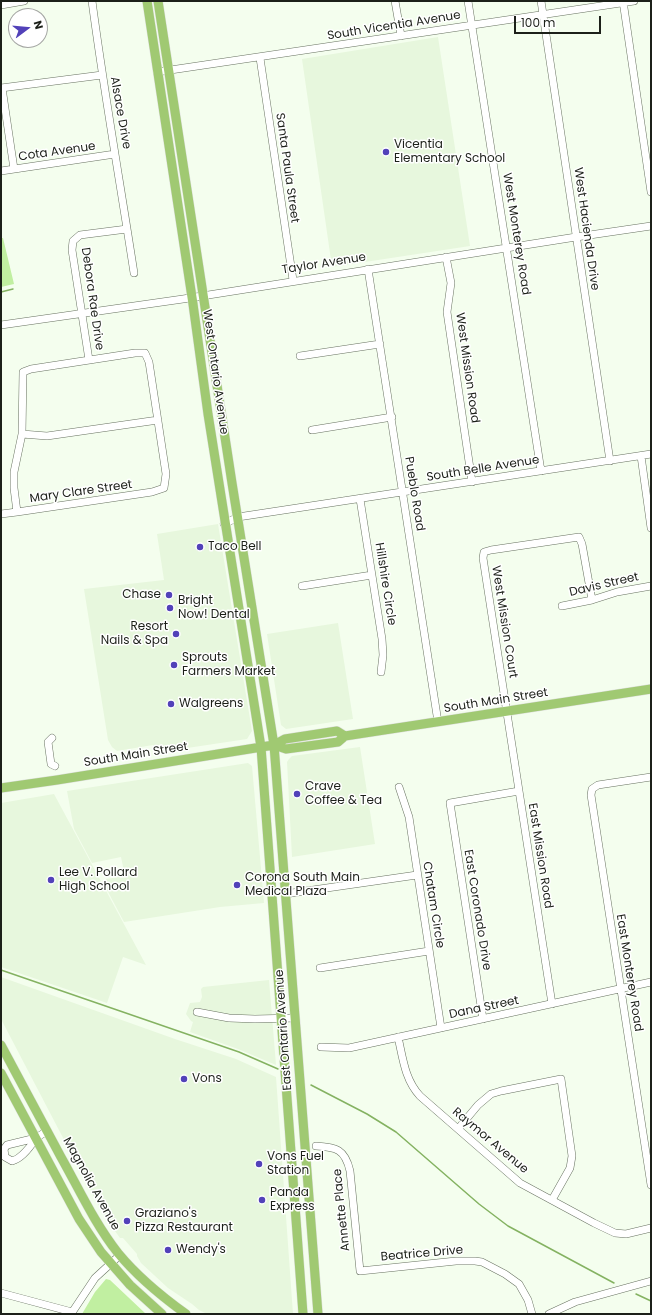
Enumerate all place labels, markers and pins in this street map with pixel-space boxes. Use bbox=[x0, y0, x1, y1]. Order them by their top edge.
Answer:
place label: Vicentia Elementary School bbox=[394, 138, 505, 166]
marker: Vicentia Elementary School bbox=[381, 147, 391, 157]
place label: Taco Bell bbox=[208, 540, 261, 554]
marker: Taco Bell bbox=[195, 542, 205, 552]
place label: Chase bbox=[122, 588, 161, 602]
marker: Chase bbox=[164, 590, 174, 600]
place label: Bright Now! Dental bbox=[178, 594, 250, 622]
marker: Bright Now! Dental bbox=[165, 603, 175, 613]
place label: Resort Nails & Spa bbox=[101, 620, 168, 648]
marker: Resort Nails & Spa bbox=[171, 629, 181, 639]
place label: Sprouts Farmers Market bbox=[182, 651, 275, 679]
marker: Sprouts Farmers Market bbox=[169, 660, 179, 670]
place label: Walgreens bbox=[179, 697, 243, 711]
marker: Walgreens bbox=[166, 699, 176, 709]
place label: Crave Coffee & Tea bbox=[305, 780, 382, 808]
marker: Crave Coffee & Tea bbox=[292, 789, 302, 799]
place label: Lee V. Pollard High School bbox=[59, 866, 137, 894]
place label: Corona South Main Medical Plaza bbox=[245, 871, 360, 899]
marker: Lee V. Pollard High School bbox=[46, 875, 56, 885]
marker: Corona South Main Medical Plaza bbox=[232, 880, 242, 890]
place label: Vons bbox=[192, 1072, 222, 1086]
marker: Vons bbox=[179, 1074, 189, 1084]
place label: Vons Fuel Station bbox=[267, 1150, 324, 1178]
marker: Vons Fuel Station bbox=[254, 1159, 264, 1169]
place label: Panda Express bbox=[270, 1186, 314, 1214]
marker: Panda Express bbox=[257, 1195, 267, 1205]
place label: Graziano's Pizza Restaurant bbox=[135, 1207, 233, 1235]
marker: Graziano's Pizza Restaurant bbox=[122, 1216, 132, 1226]
place label: Wendy's bbox=[176, 1243, 226, 1257]
marker: Wendy's bbox=[163, 1245, 173, 1255]

